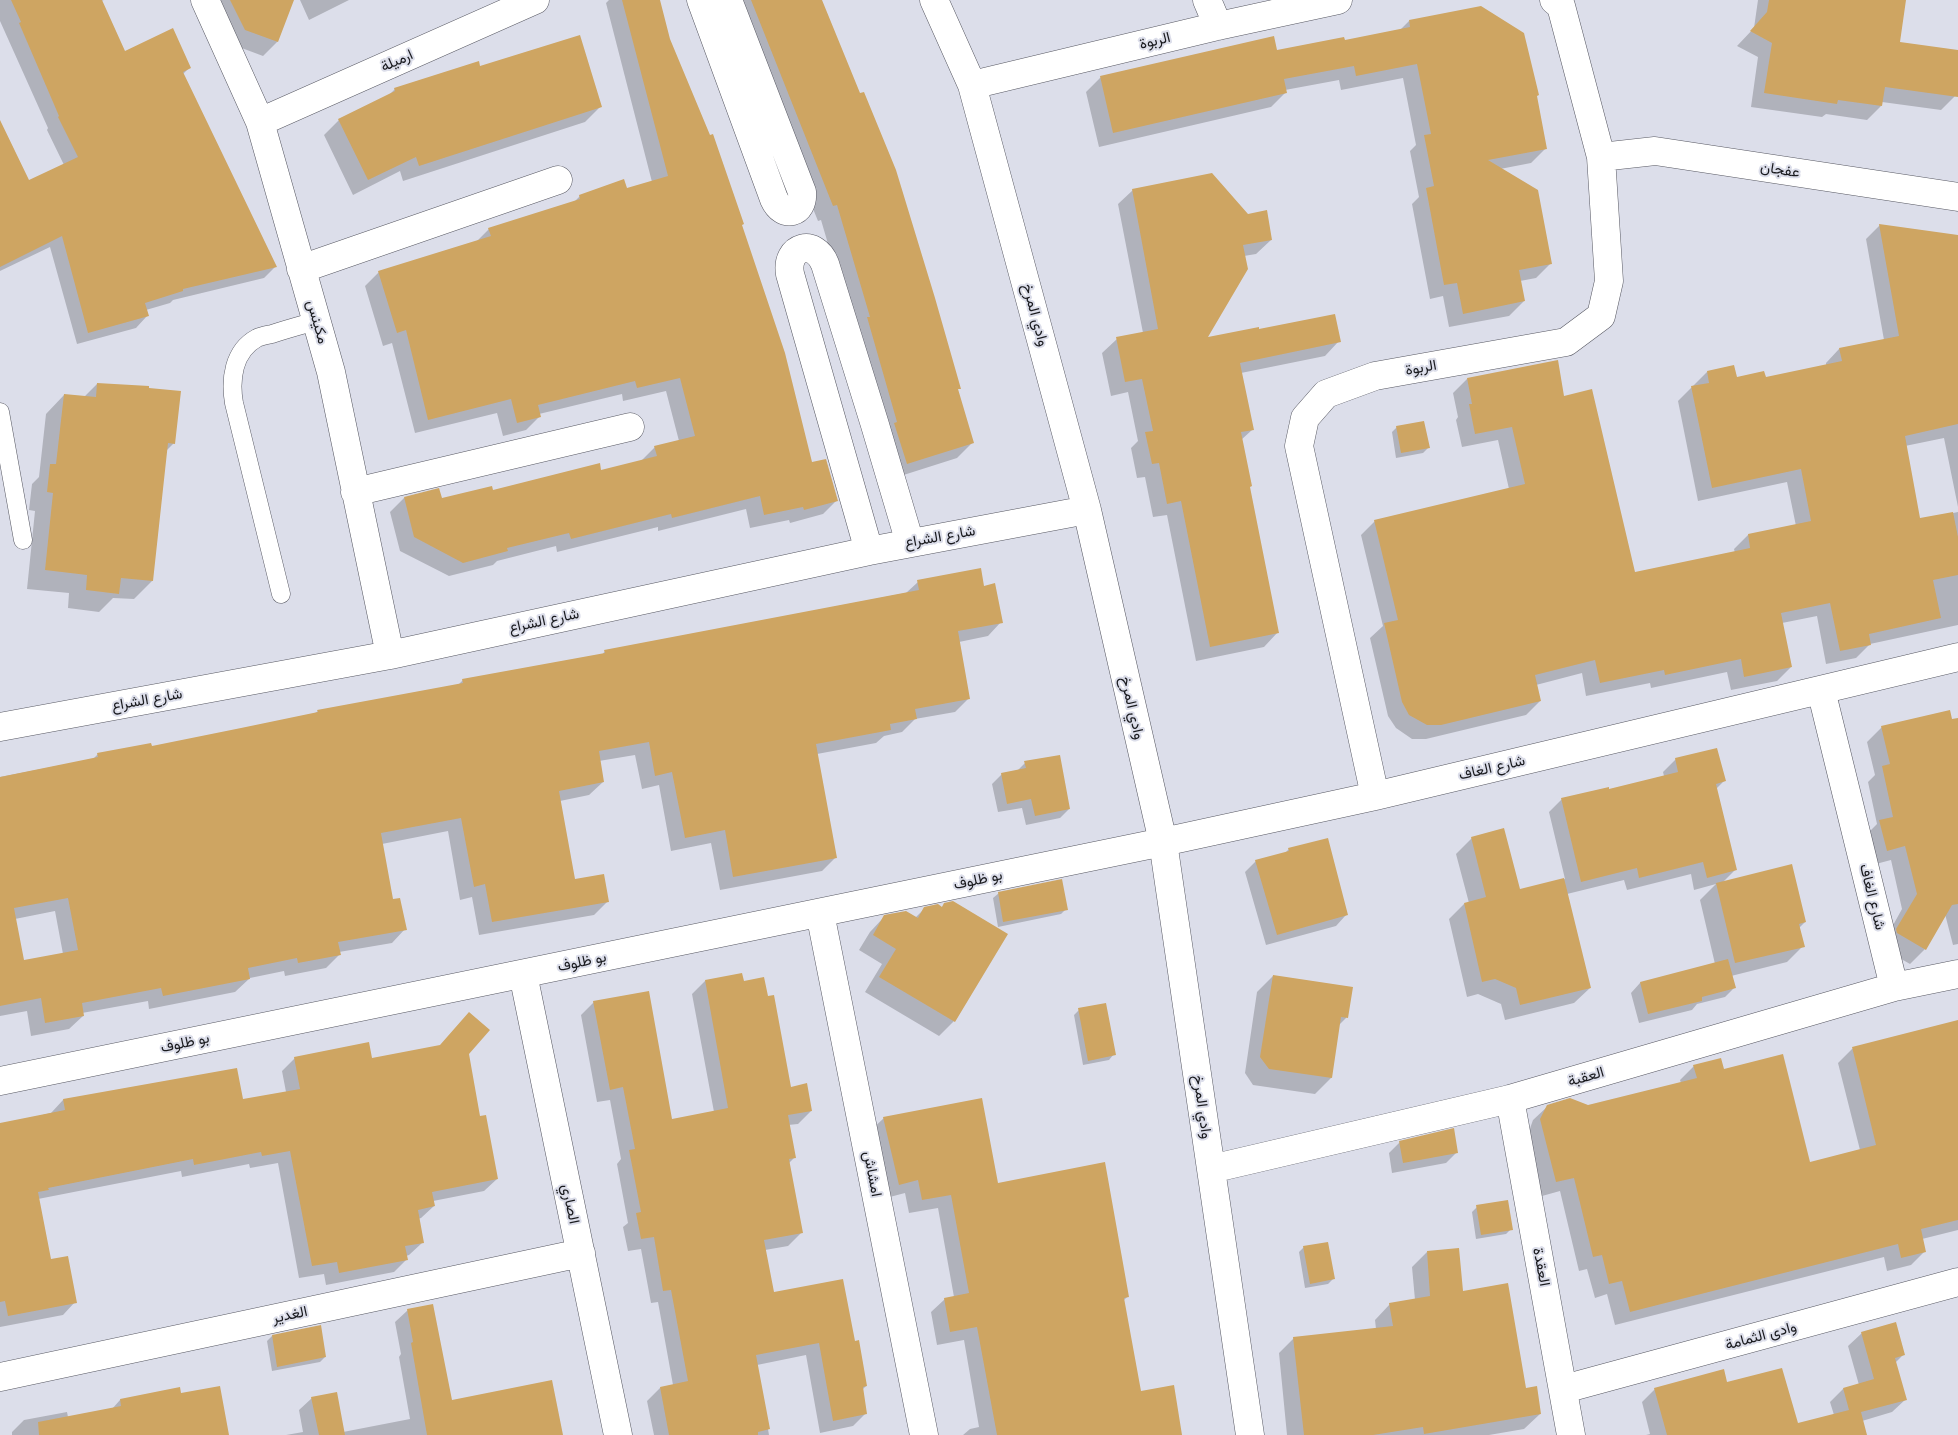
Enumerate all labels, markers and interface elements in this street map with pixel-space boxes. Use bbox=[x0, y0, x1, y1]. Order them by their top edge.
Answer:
street label: الربوة bbox=[1138, 28, 1172, 54]
street label: ارميلة bbox=[378, 46, 416, 76]
street label: عفجان bbox=[1759, 158, 1801, 182]
street label: وادي المرخ bbox=[1018, 282, 1052, 348]
street label: مكينس bbox=[302, 298, 332, 346]
street label: الربوة bbox=[1404, 356, 1438, 380]
street label: شارع الشراع bbox=[903, 522, 977, 552]
street label: شارع الشراع bbox=[507, 605, 581, 637]
street label: وادي المرخ bbox=[1116, 675, 1148, 741]
street label: شارع الشراع bbox=[110, 685, 184, 715]
street label: شارع الغاف bbox=[1457, 752, 1527, 784]
street label: شارع الغاف bbox=[1855, 862, 1889, 932]
street label: بو ظلوف bbox=[952, 866, 1004, 894]
street label: بو ظلوف bbox=[556, 948, 608, 976]
street label: بو ظلوف bbox=[159, 1029, 211, 1057]
street label: العقبة bbox=[1566, 1063, 1606, 1091]
street label: وادي المرخ bbox=[1189, 1074, 1215, 1140]
street label: امشاش bbox=[859, 1150, 885, 1198]
street label: الصاري bbox=[557, 1182, 583, 1226]
street label: العقدة bbox=[1528, 1246, 1554, 1288]
street label: الغدير bbox=[271, 1303, 309, 1327]
street label: وادى الثمامة bbox=[1723, 1318, 1799, 1354]

